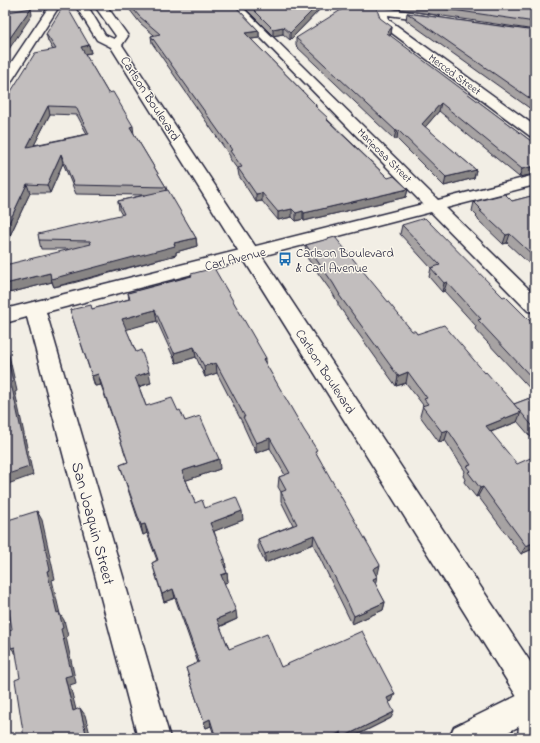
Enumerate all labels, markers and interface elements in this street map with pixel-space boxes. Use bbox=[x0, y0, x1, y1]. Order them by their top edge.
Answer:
street label: Merced Street bbox=[425, 50, 484, 100]
street label: Carlson Boulevard bbox=[115, 53, 185, 146]
street label: Mariposa Street bbox=[353, 125, 416, 187]
street label: Carl Avenue bbox=[203, 243, 268, 276]
place label: Carlson Boulevard & Carl Avenue bbox=[296, 244, 394, 278]
bus stop icon: Carlson Boulevard & Carl Avenue bbox=[277, 251, 293, 267]
street label: Carlson Boulevard bbox=[290, 326, 360, 419]
street label: San Joaquin Street bbox=[64, 459, 120, 588]

